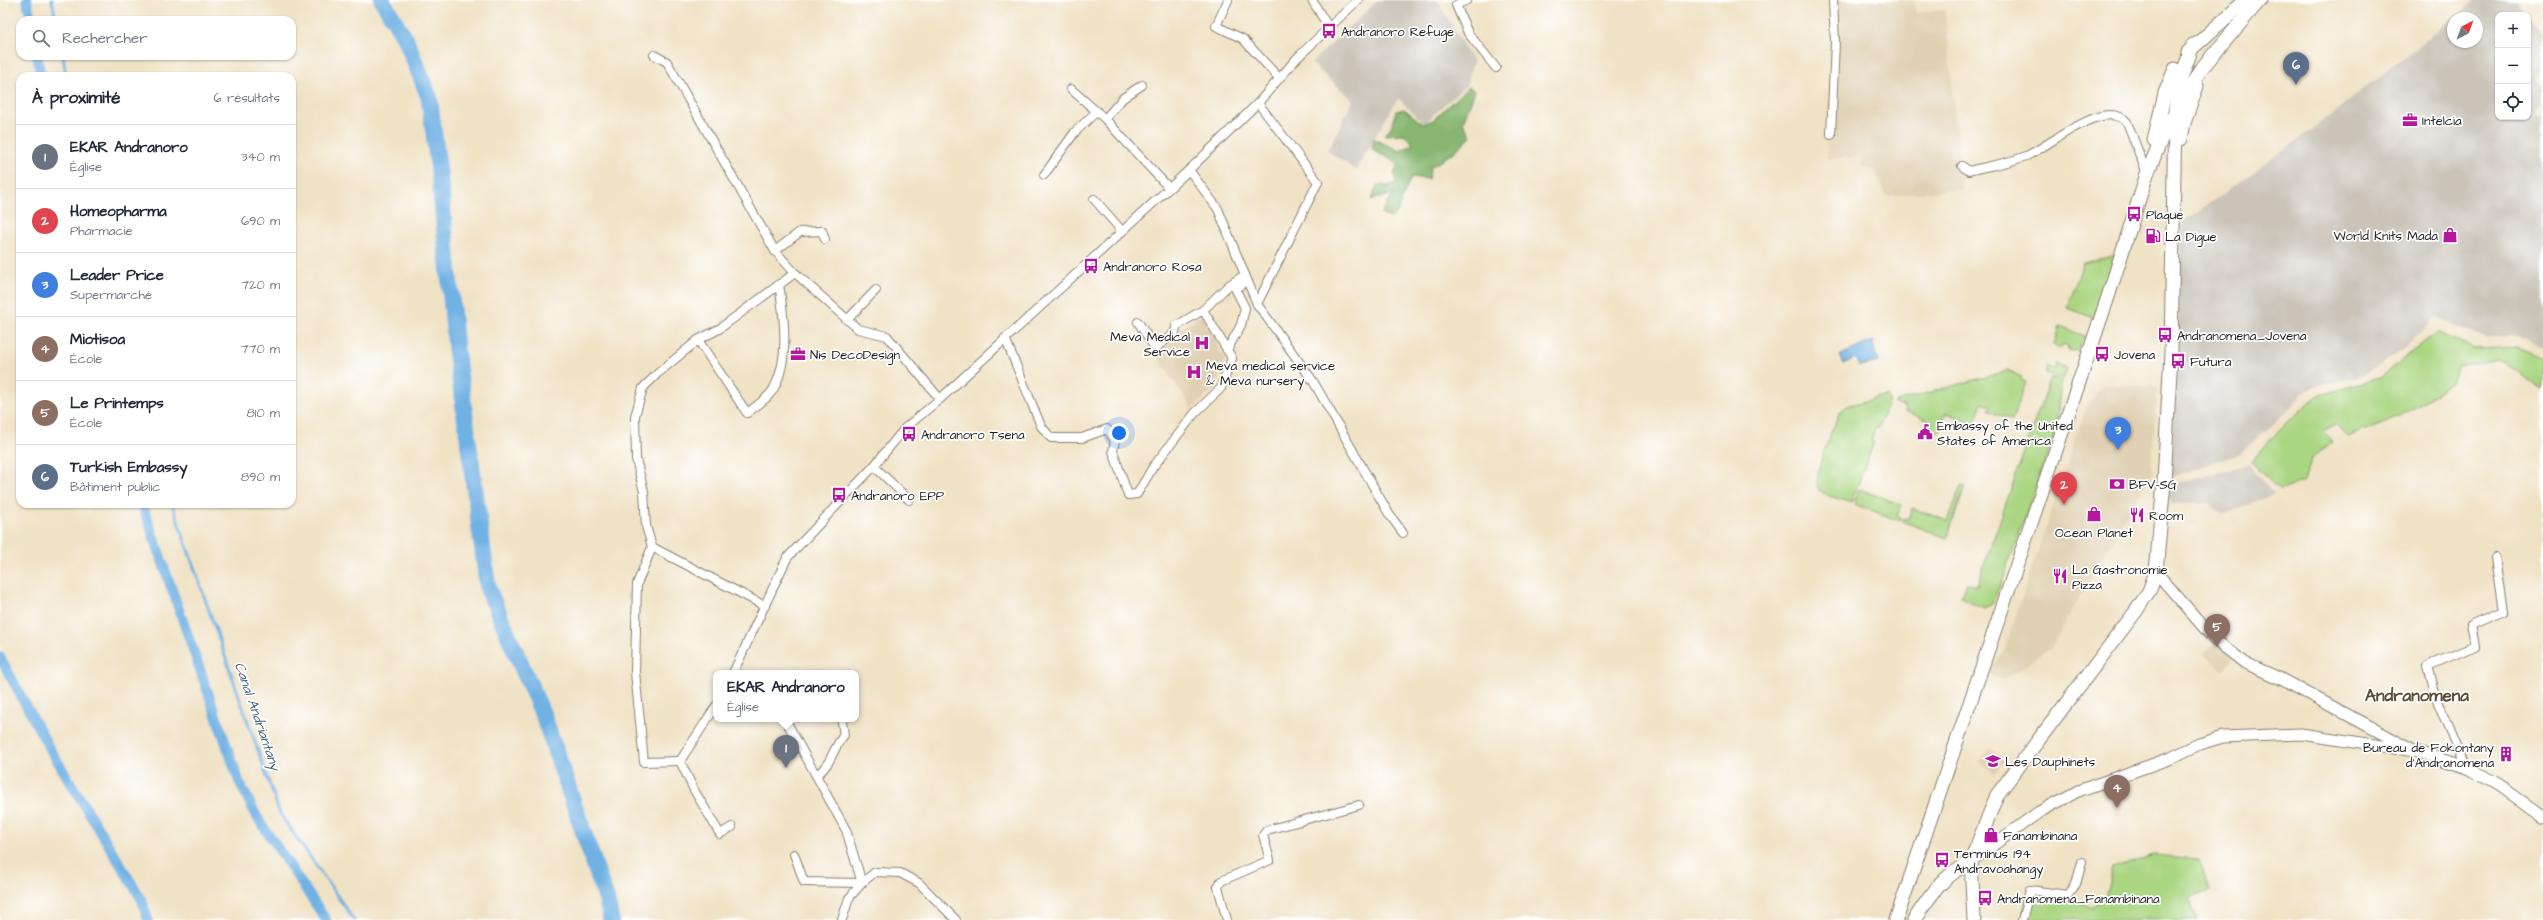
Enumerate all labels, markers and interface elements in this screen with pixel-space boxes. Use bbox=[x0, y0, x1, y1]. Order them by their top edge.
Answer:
north arrow bbox=[2447, 12, 2483, 48]
map controls bbox=[2495, 12, 2531, 120]
button: + bbox=[2495, 12, 2531, 48]
search box bbox=[16, 16, 296, 60]
bus stop icon: Andranoro Refuge bbox=[1320, 22, 1338, 40]
place label: Andranoro Refuge bbox=[1341, 23, 1454, 42]
icon: search bbox=[30, 27, 52, 49]
text: Rechercher bbox=[62, 28, 147, 49]
button: − bbox=[2495, 48, 2531, 84]
pin: 6 bbox=[2283, 52, 2309, 85]
button: locate bbox=[2495, 84, 2531, 120]
text: À proximité bbox=[32, 86, 121, 110]
text: 6 résultats bbox=[214, 89, 280, 107]
office icon: Intelcia bbox=[2401, 111, 2419, 129]
place label: Intelcia bbox=[2422, 112, 2462, 130]
text: EKAR Andranoro bbox=[70, 137, 188, 158]
text: 1 bbox=[44, 148, 46, 166]
text: 340 m bbox=[241, 148, 280, 166]
text: Église bbox=[70, 158, 102, 176]
text: Homeopharma bbox=[70, 201, 167, 222]
bus stop icon: Plaque bbox=[2125, 205, 2143, 223]
place label: Plaque bbox=[2146, 206, 2183, 224]
text: 2 bbox=[41, 212, 49, 230]
text: 690 m bbox=[241, 212, 280, 230]
text: Pharmacie bbox=[70, 222, 132, 240]
shop icon: World Knits Mada bbox=[2441, 226, 2459, 244]
fuel station icon: La Digue bbox=[2144, 227, 2162, 245]
place label: World Knits Mada bbox=[2333, 227, 2438, 245]
place label: La Digue bbox=[2165, 228, 2217, 247]
bus stop icon: Andranoro Rosa bbox=[1082, 257, 1100, 275]
place label: Andranoro Rosa bbox=[1103, 258, 1202, 276]
text: Leader Price bbox=[70, 265, 164, 286]
text: 3 bbox=[42, 276, 48, 294]
text: 720 m bbox=[241, 276, 280, 294]
text: Supermarché bbox=[70, 286, 152, 304]
bus stop icon: Andranomena_Jovena bbox=[2156, 326, 2174, 344]
place label: Andranomena_Jovena bbox=[2177, 327, 2307, 345]
place label: Meva Medical Service bbox=[1110, 328, 1190, 361]
text: Miotisoa bbox=[70, 329, 125, 350]
hospital icon: Meva Medical Service bbox=[1193, 334, 1211, 352]
text: 4 bbox=[41, 340, 49, 358]
text: 770 m bbox=[240, 340, 280, 358]
office icon: Nis DecoDesign bbox=[789, 345, 807, 363]
bus stop icon: Jovena bbox=[2093, 345, 2111, 363]
place label: Nis DecoDesign bbox=[810, 346, 901, 365]
place label: Jovena bbox=[2114, 346, 2155, 364]
text: École bbox=[70, 350, 102, 368]
bus stop icon: Futura bbox=[2169, 352, 2187, 370]
place label: Futura bbox=[2190, 353, 2232, 371]
place label: Meva medical service & Meva nursery bbox=[1206, 357, 1335, 391]
hospital icon: Meva medical service & Meva nursery bbox=[1185, 363, 1203, 381]
text: Le Printemps bbox=[70, 393, 164, 414]
text: 5 bbox=[40, 404, 50, 422]
text: 810 m bbox=[246, 404, 280, 422]
text: École bbox=[70, 414, 102, 432]
place label: Embassy of the United States of America bbox=[1937, 417, 2073, 450]
pin: 3 bbox=[2105, 417, 2131, 450]
your location bbox=[1109, 423, 1129, 443]
public building icon: Embassy of the United States of America bbox=[1916, 423, 1934, 441]
bus stop icon: Andranoro Tsena bbox=[900, 425, 918, 443]
place label: Andranoro Tsena bbox=[921, 426, 1025, 444]
text: Turkish Embassy bbox=[70, 457, 188, 478]
text: 6 bbox=[41, 468, 49, 486]
text: 890 m bbox=[241, 468, 280, 486]
pin: 2 bbox=[2051, 472, 2077, 505]
bank icon: BFV-SG bbox=[2108, 475, 2126, 493]
place label: BFV-SG bbox=[2129, 476, 2177, 494]
text: Bâtiment public bbox=[70, 478, 161, 496]
bus stop icon: Andranoro EPP bbox=[830, 486, 848, 504]
place label: Andranoro EPP bbox=[851, 487, 945, 505]
shop icon: Ocean Planet bbox=[2085, 505, 2103, 523]
restaurant icon: Room bbox=[2128, 506, 2146, 524]
place label: Room bbox=[2149, 507, 2184, 525]
place label: Ocean Planet bbox=[2055, 524, 2134, 542]
place label: La Gastronomie Pizza bbox=[2072, 561, 2168, 594]
restaurant icon: La Gastronomie Pizza bbox=[2051, 567, 2069, 585]
pin: 5 bbox=[2204, 614, 2230, 647]
water label: Canal Andriantany bbox=[229, 659, 285, 775]
popup bbox=[713, 670, 859, 722]
text: EKAR Andranoro bbox=[727, 677, 845, 698]
district label: Andranomena bbox=[2365, 684, 2469, 708]
text: Église bbox=[727, 698, 759, 716]
pin: 1 bbox=[773, 735, 799, 768]
place label: Bureau de Fokontany d'Andranomena bbox=[2363, 739, 2494, 772]
building icon: Bureau de Fokontany d'Andranomena bbox=[2497, 745, 2515, 763]
school or university icon: Les Dauphinets bbox=[1984, 752, 2002, 770]
place label: Les Dauphinets bbox=[2005, 753, 2096, 771]
pin: 4 bbox=[2104, 775, 2130, 808]
shop icon: Fanambinana bbox=[1982, 826, 2000, 844]
place label: Fanambinana bbox=[2003, 827, 2078, 845]
place label: Terminus 194 Andravoahangy bbox=[1954, 845, 2043, 879]
bus stop icon: Terminus 194 Andravoahangy bbox=[1933, 851, 1951, 869]
bus stop icon: Andranomena_Fanambinana bbox=[1976, 889, 1994, 907]
place label: Andranomena_Fanambinana bbox=[1997, 890, 2160, 908]

